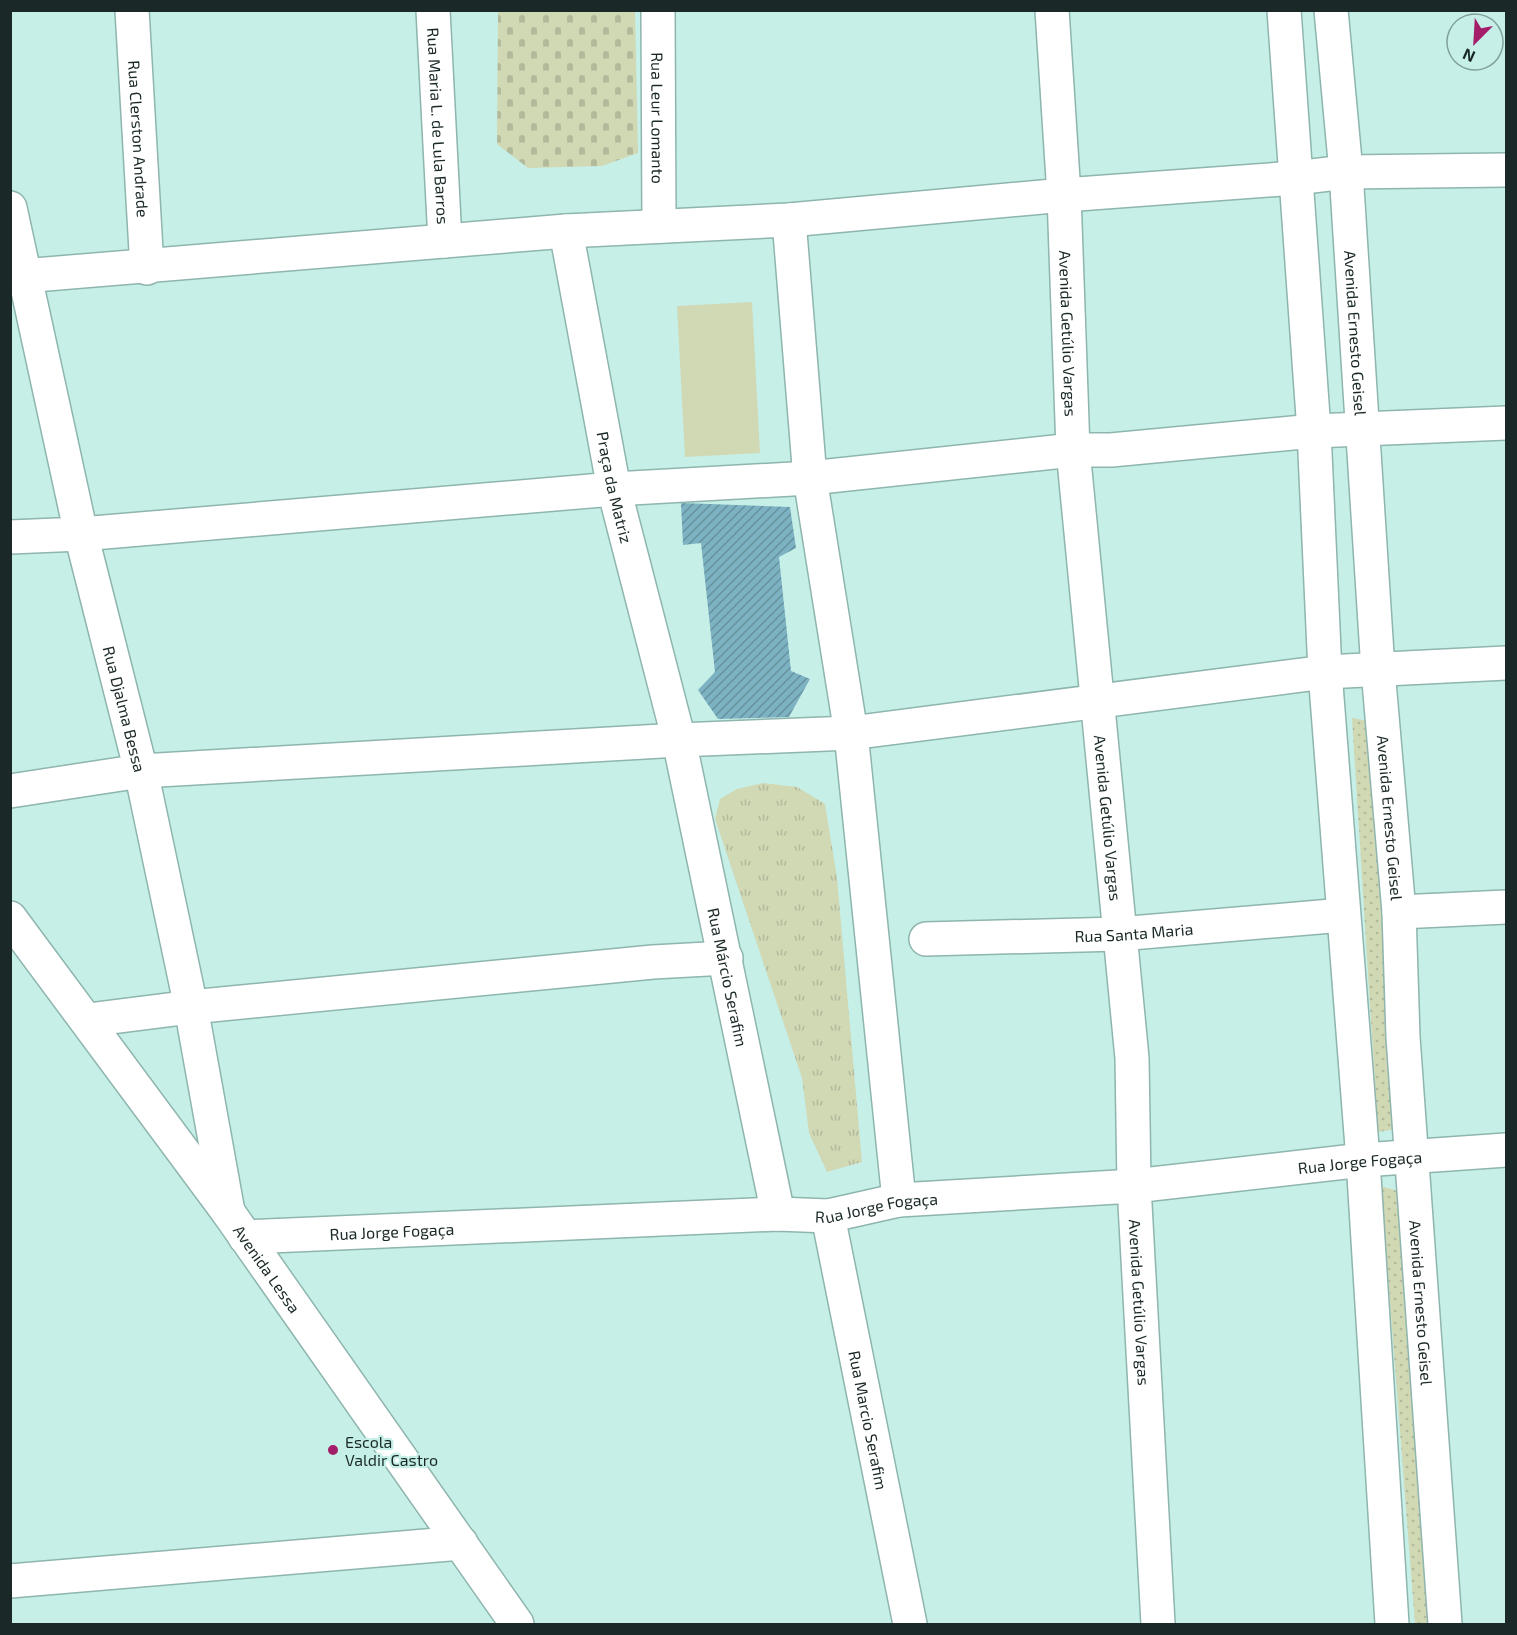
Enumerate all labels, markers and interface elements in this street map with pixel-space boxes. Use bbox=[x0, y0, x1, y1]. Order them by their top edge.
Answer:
north arrow bbox=[1445, 12, 1505, 72]
street label: Rua Maria L. de Lula Barros bbox=[424, 27, 454, 225]
text: N bbox=[1460, 45, 1478, 67]
street label: Rua Leur Lomanto bbox=[649, 52, 668, 184]
street label: Rua Clerston Andrade bbox=[125, 60, 154, 218]
street label: Avenida Getúlio Vargas bbox=[1056, 250, 1081, 417]
street label: Avenida Ernesto Geisel bbox=[1342, 250, 1371, 417]
street label: Praça da Matriz bbox=[594, 430, 637, 545]
street label: Rua Djalma Bessa bbox=[100, 644, 150, 774]
street label: Avenida Getúlio Vargas bbox=[1091, 734, 1126, 902]
street label: Avenida Ernesto Geisel bbox=[1374, 734, 1407, 901]
street label: Rua Márcio Serafim bbox=[705, 906, 752, 1048]
street label: Rua Santa Maria bbox=[1074, 918, 1194, 945]
street label: Rua Jorge Fogaça bbox=[1297, 1146, 1423, 1177]
street label: Rua Jorge Fogaça bbox=[815, 1188, 939, 1226]
street label: Rua Jorge Fogaça bbox=[329, 1218, 455, 1243]
street label: Avenida Getúlio Vargas bbox=[1126, 1219, 1154, 1386]
street label: Avenida Ernesto Geisel bbox=[1407, 1219, 1437, 1386]
street label: Avenida Lessa bbox=[230, 1221, 305, 1316]
street label: Rua Marcio Serafim bbox=[846, 1349, 892, 1491]
place label: Escola Valdir Castro bbox=[345, 1432, 438, 1469]
marker: Escola Valdir Castro bbox=[326, 1443, 340, 1457]

